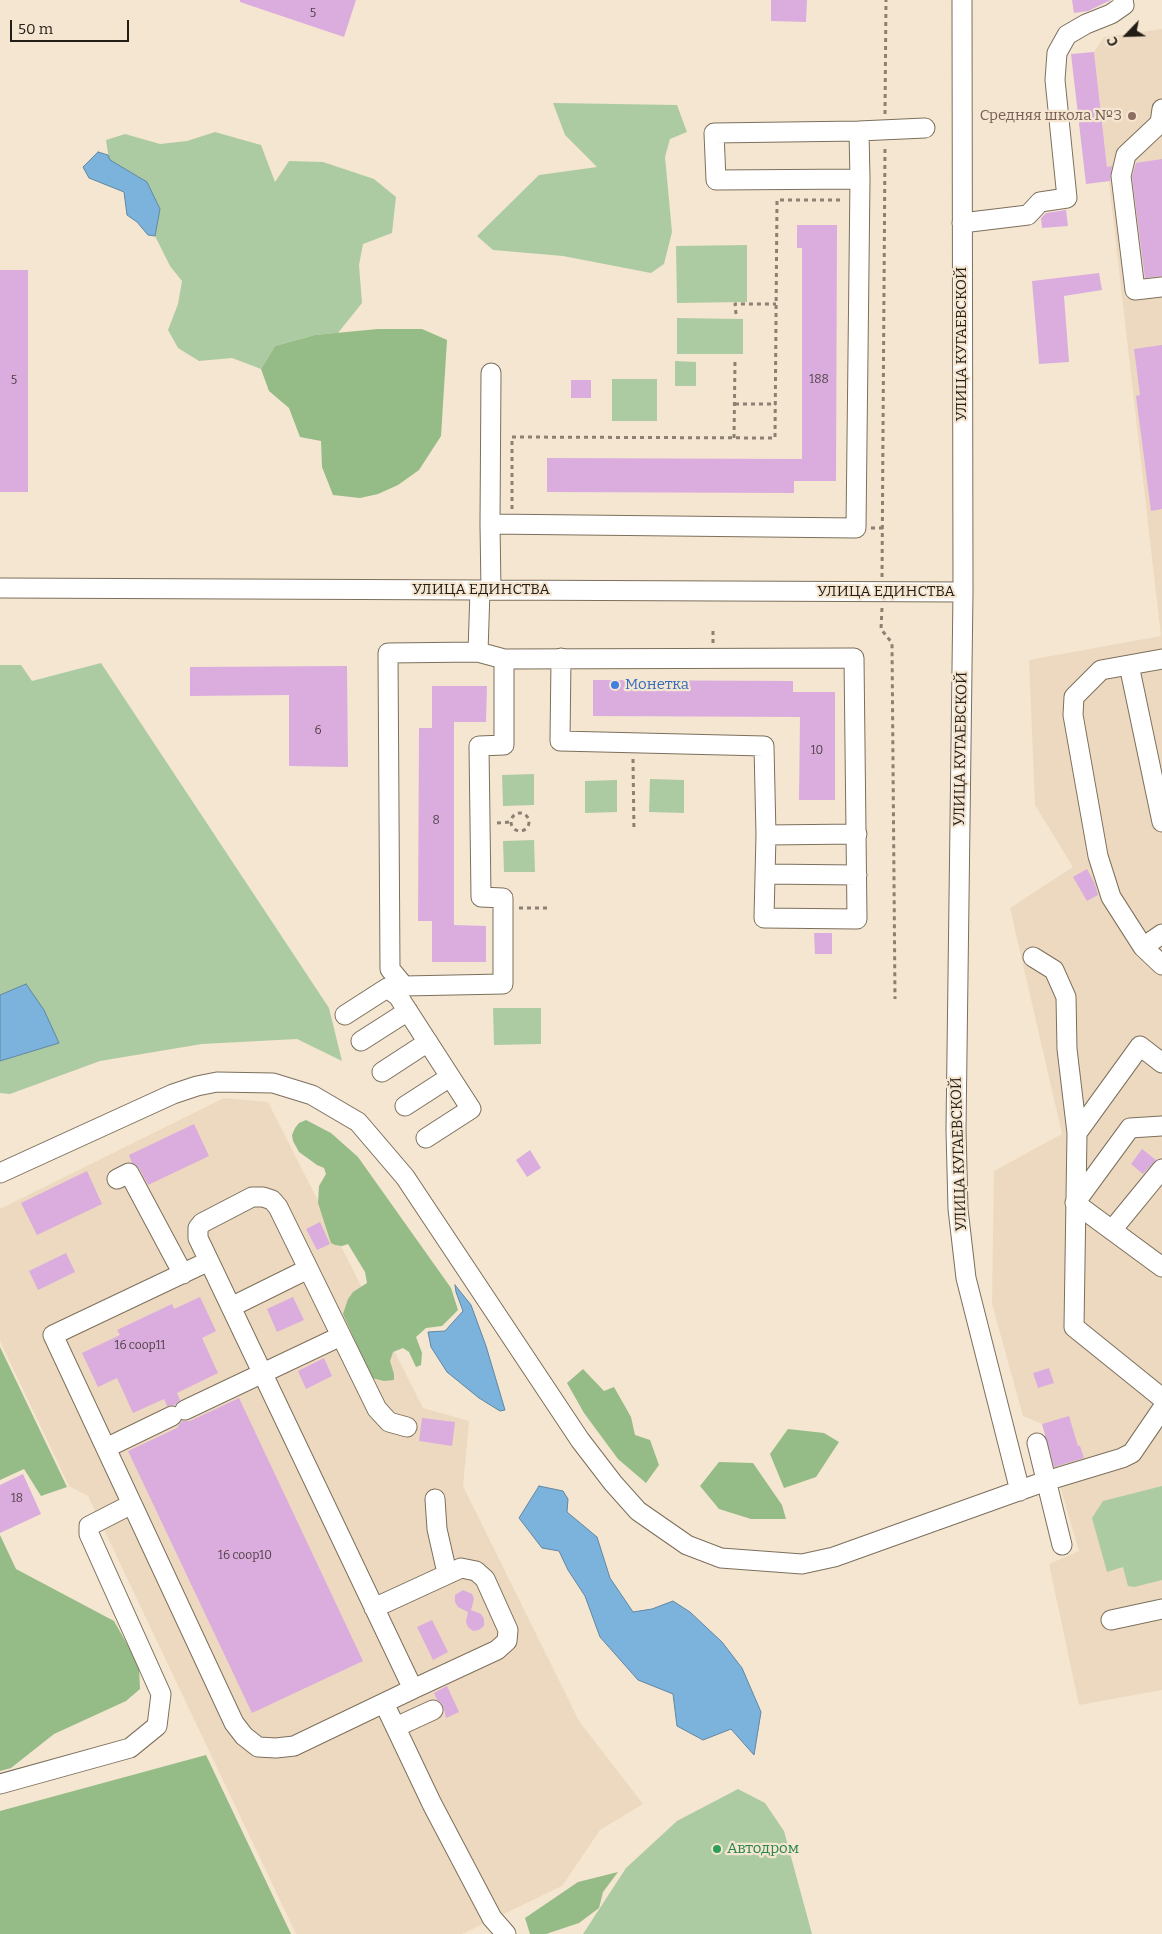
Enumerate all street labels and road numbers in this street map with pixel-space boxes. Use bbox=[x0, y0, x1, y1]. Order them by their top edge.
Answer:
street label: УЛИЦА КУГАЕВСКОЙ bbox=[953, 267, 971, 421]
street label: УЛИЦА ЕДИНСТВА bbox=[412, 581, 550, 599]
street label: УЛИЦА ЕДИНСТВА bbox=[817, 583, 955, 601]
street label: УЛИЦА КУГАЕВСКОЙ bbox=[951, 672, 971, 826]
street label: УЛИЦА КУГАЕВСКОЙ bbox=[947, 1077, 971, 1231]

